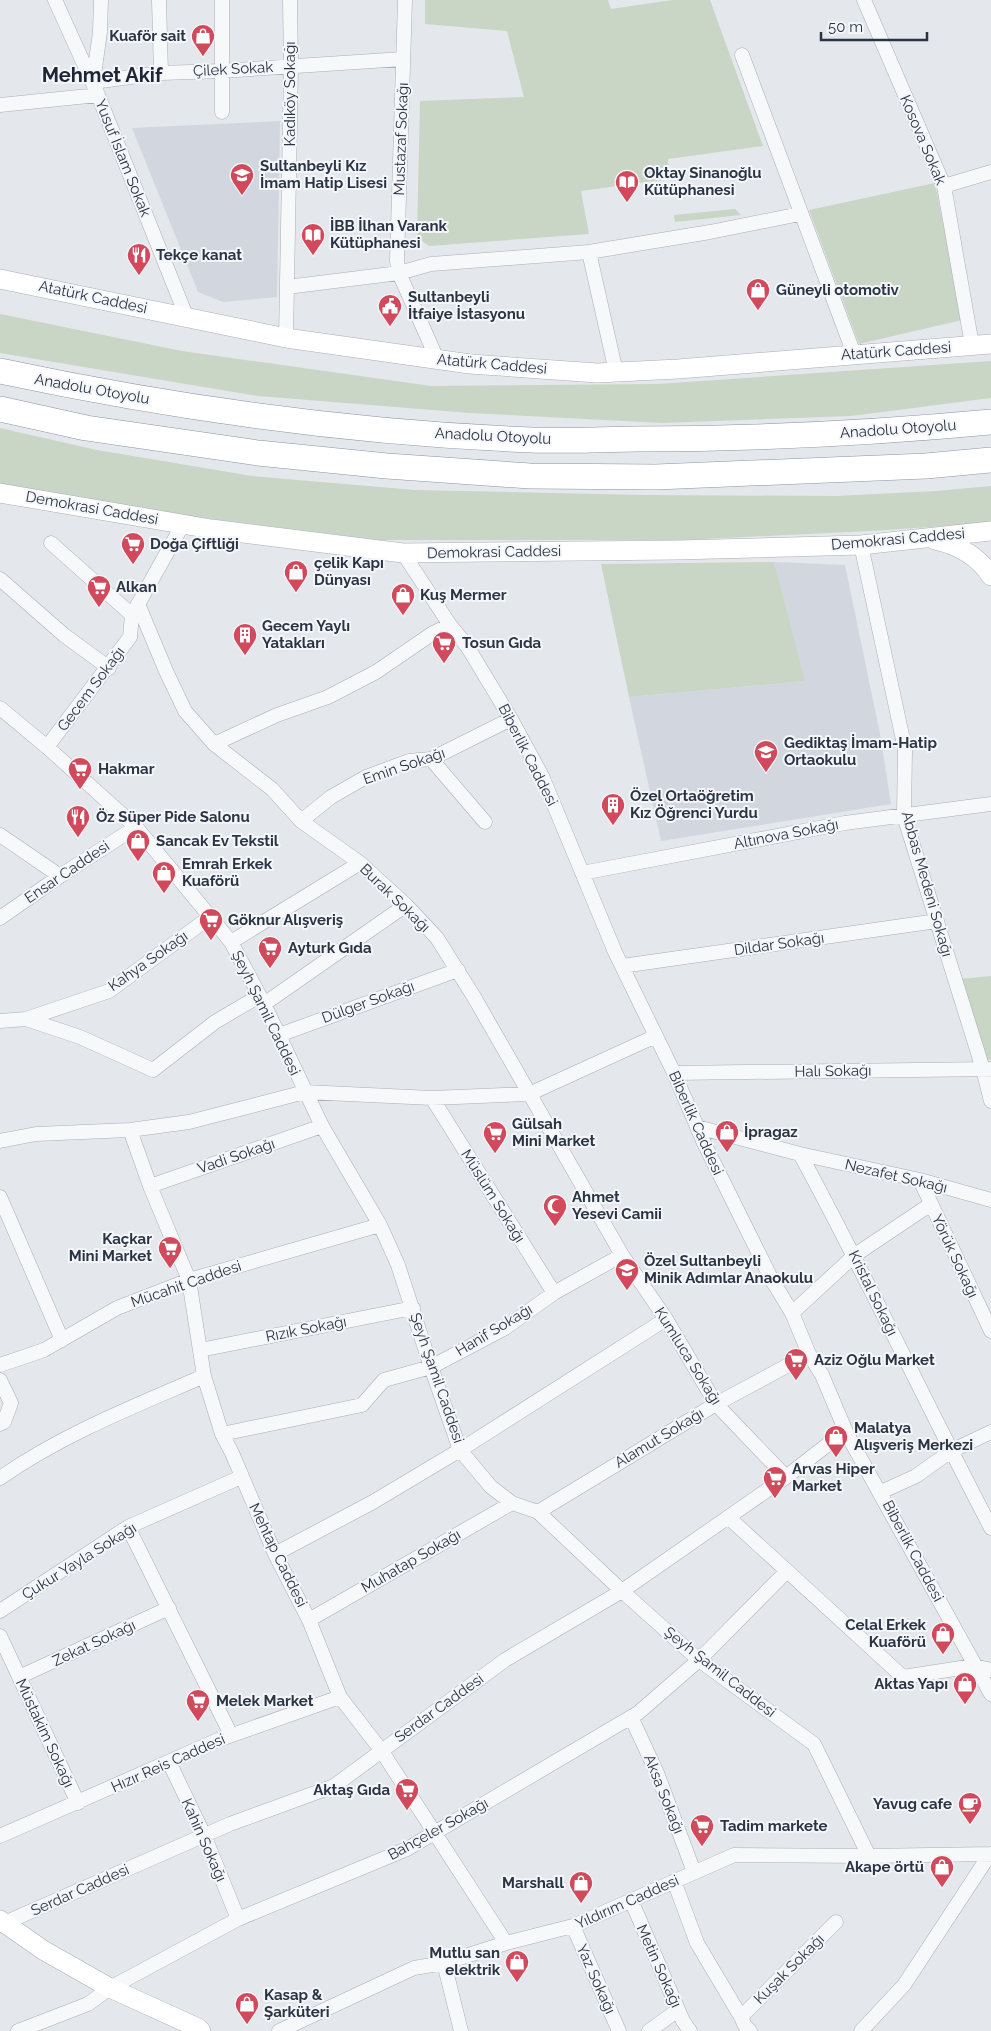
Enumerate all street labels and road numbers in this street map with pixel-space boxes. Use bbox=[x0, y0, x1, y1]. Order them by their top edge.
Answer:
street label: Kadıköy Sokağı bbox=[281, 42, 299, 146]
street label: Çilek Sokak bbox=[192, 58, 274, 80]
street label: Mustazaf Sokağı bbox=[390, 82, 412, 196]
street label: Kosova Sokak bbox=[896, 92, 950, 188]
street label: Yusuf İslam Sokak bbox=[91, 96, 156, 219]
street label: Atatürk Caddesi bbox=[37, 277, 149, 317]
street label: Atatürk Caddesi bbox=[840, 338, 952, 364]
street label: Atatürk Caddesi bbox=[436, 350, 548, 378]
street label: Anadolu Otoyolu bbox=[33, 370, 151, 408]
street label: Anadolu Otoyolu bbox=[839, 416, 957, 442]
street label: Anadolu Otoyolu bbox=[434, 424, 552, 448]
street label: Demokrasi Caddesi bbox=[24, 487, 160, 529]
street label: Demokrasi Caddesi bbox=[830, 524, 966, 554]
street label: Demokrasi Caddesi bbox=[427, 542, 561, 562]
street label: Gecem Sokağı bbox=[53, 643, 129, 735]
street label: Biberlik Caddesi bbox=[495, 701, 561, 809]
street label: Emin Sokağı bbox=[361, 744, 447, 788]
street label: Abbas Medeni Sokağı bbox=[898, 809, 956, 959]
street label: Altınova Sokağı bbox=[732, 815, 840, 853]
street label: Ensar Caddesi bbox=[21, 837, 113, 907]
street label: Burak Sokağı bbox=[356, 860, 434, 936]
street label: Kahya Sokağı bbox=[105, 927, 191, 995]
street label: Dildar Sokağı bbox=[733, 929, 825, 959]
street label: Şeyh Şamil Caddesi bbox=[228, 948, 304, 1078]
street label: Dülger Sokağı bbox=[319, 977, 417, 1027]
street label: Halı Sokağı bbox=[794, 1061, 872, 1081]
street label: Biberlik Caddesi bbox=[665, 1068, 727, 1178]
street label: Vadi Sokağı bbox=[195, 1134, 277, 1178]
street label: Müslüm Sokağı bbox=[457, 1146, 529, 1246]
street label: Nezafet Sokağı bbox=[843, 1155, 949, 1197]
street label: Yörük Sokağı bbox=[928, 1211, 982, 1301]
street label: Kristal Sokağı bbox=[845, 1247, 901, 1339]
street label: Mücahit Caddesi bbox=[128, 1257, 244, 1311]
street label: Hanif Sokağı bbox=[452, 1300, 536, 1360]
street label: Kumluca Sokağı bbox=[651, 1304, 725, 1408]
street label: Şeyh Şamil Caddesi bbox=[406, 1310, 468, 1446]
street label: Rızık Sokağı bbox=[264, 1312, 348, 1346]
street label: Alamut Sokağı bbox=[611, 1404, 707, 1472]
street label: Biberlik Caddesi bbox=[879, 1497, 947, 1605]
street label: Mehtap Caddesi bbox=[245, 1500, 311, 1610]
street label: Çukur Yayla Sokağı bbox=[18, 1519, 140, 1603]
street label: Muhatap Sokağı bbox=[358, 1525, 464, 1597]
street label: Zekat Sokağı bbox=[50, 1616, 138, 1670]
street label: Şeyh Şamil Caddesi bbox=[661, 1623, 779, 1721]
street label: Serdar Caddesi bbox=[391, 1670, 487, 1746]
street label: Müstakim Sokağı bbox=[12, 1676, 78, 1790]
street label: Hızır Reis Caddesi bbox=[108, 1730, 228, 1796]
street label: Aksa Sokağı bbox=[640, 1752, 688, 1836]
street label: Bahçeler Sokağı bbox=[385, 1794, 491, 1864]
street label: Kahin Sokağı bbox=[178, 1796, 230, 1884]
street label: Serdar Caddesi bbox=[28, 1860, 132, 1920]
street label: Yıldırım Caddesi bbox=[572, 1871, 682, 1933]
street label: Metin Sokağı bbox=[633, 1922, 685, 2010]
street label: Kuşak Sokağı bbox=[750, 1930, 828, 2008]
street label: Yaz Sokağı bbox=[573, 1941, 619, 2017]

